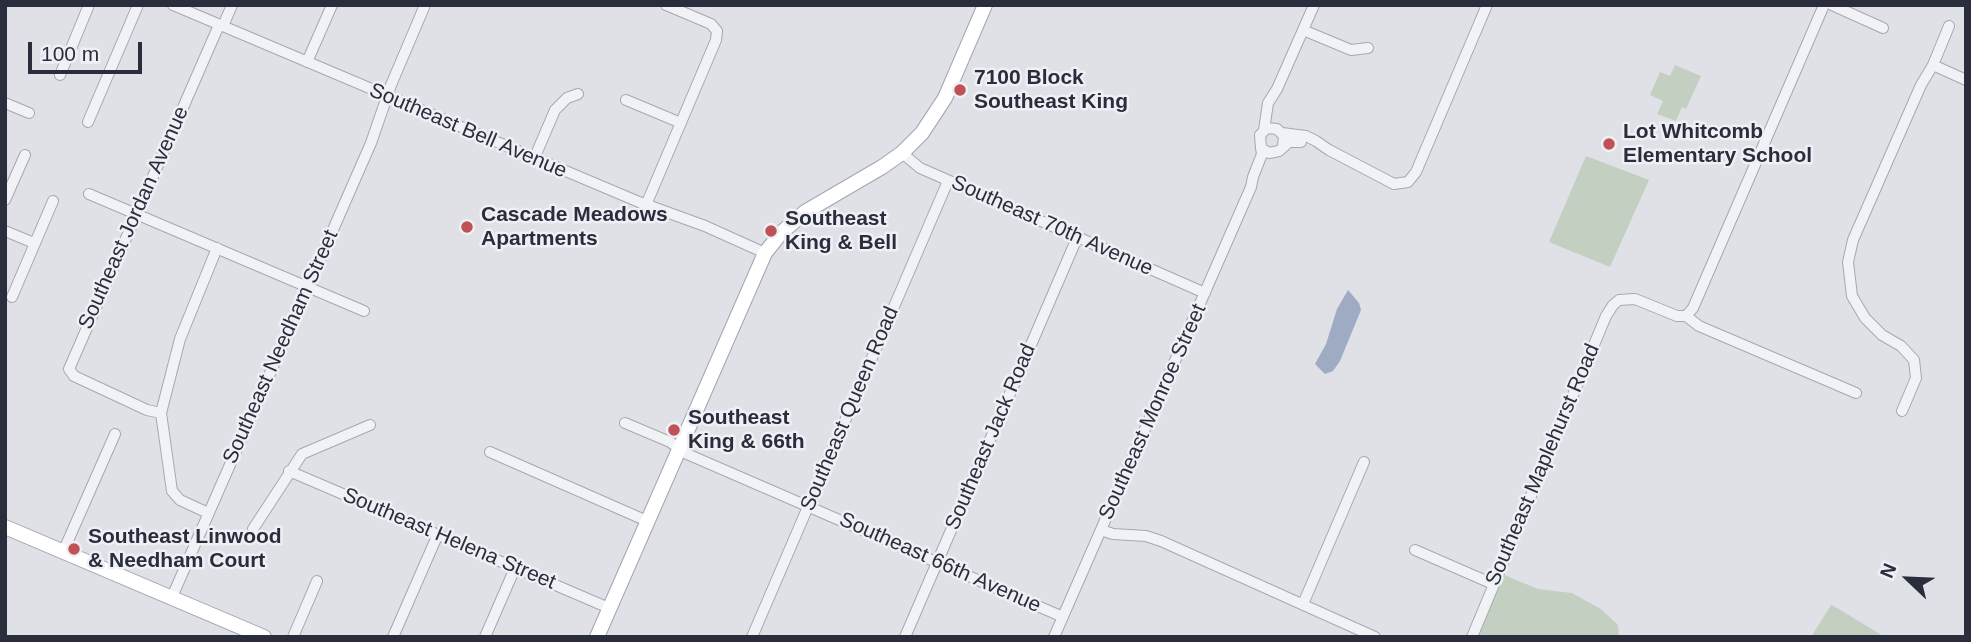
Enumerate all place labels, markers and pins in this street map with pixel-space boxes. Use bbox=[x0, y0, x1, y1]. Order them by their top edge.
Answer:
place label: 7100 Block Southeast King bbox=[974, 65, 1128, 115]
marker: 7100 Block Southeast King bbox=[952, 82, 968, 98]
place label: Lot Whitcomb Elementary School bbox=[1623, 119, 1812, 169]
marker: Lot Whitcomb Elementary School bbox=[1601, 136, 1617, 152]
place label: Cascade Meadows Apartments bbox=[481, 202, 668, 252]
place label: Southeast King & Bell bbox=[785, 206, 897, 256]
marker: Cascade Meadows Apartments bbox=[459, 219, 475, 235]
marker: Southeast King & Bell bbox=[763, 223, 779, 239]
place label: Southeast King & 66th bbox=[688, 405, 805, 455]
marker: Southeast King & 66th bbox=[666, 422, 682, 438]
place label: Southeast Linwood & Needham Court bbox=[88, 524, 282, 574]
marker: Southeast Linwood & Needham Court bbox=[66, 541, 82, 557]

